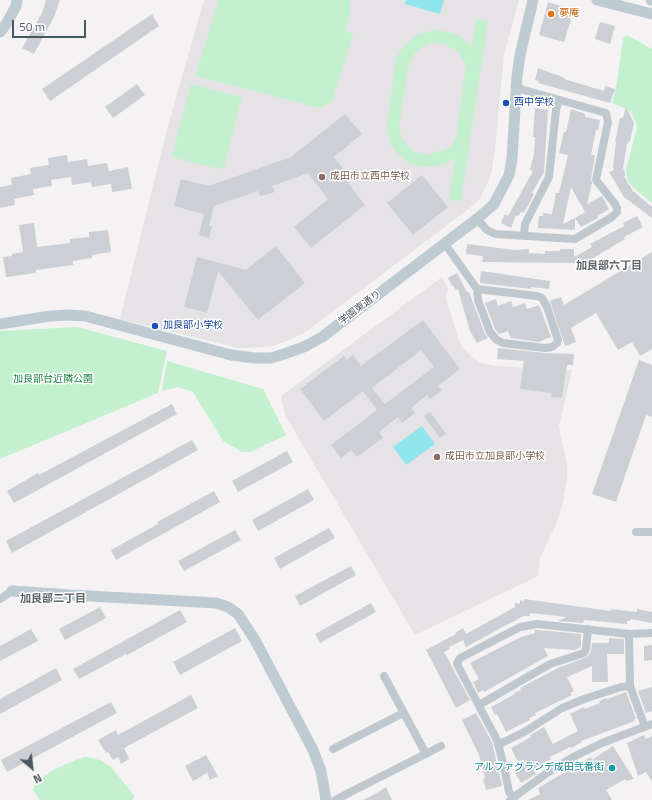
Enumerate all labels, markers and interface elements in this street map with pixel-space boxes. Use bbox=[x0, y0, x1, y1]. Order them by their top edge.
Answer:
place label: 夢庵 bbox=[559, 8, 579, 20]
marker: 夢庵 bbox=[546, 9, 556, 19]
scale bar bbox=[14, 12, 88, 38]
text: 50 m bbox=[19, 17, 45, 36]
place label: 西中学校 bbox=[514, 97, 554, 109]
marker: 西中学校 bbox=[501, 98, 511, 108]
place label: 成田市立西中学校 bbox=[330, 171, 410, 183]
marker: 成田市立西中学校 bbox=[317, 172, 327, 182]
district label: 加良部六丁目 bbox=[576, 259, 642, 273]
street label: 学園東通り bbox=[336, 288, 384, 328]
place label: 加良部小学校 bbox=[163, 320, 223, 332]
marker: 加良部小学校 bbox=[150, 321, 160, 331]
park label: 加良部台近隣公園 bbox=[13, 374, 93, 386]
place label: 成田市立加良部小学校 bbox=[445, 451, 545, 463]
marker: 成田市立加良部小学校 bbox=[432, 452, 442, 462]
district label: 加良部二丁目 bbox=[20, 592, 86, 606]
north arrow bbox=[12, 748, 52, 788]
place label: アルファグランデ成田弐番街 bbox=[474, 762, 604, 774]
marker: アルファグランデ成田弐番街 bbox=[607, 763, 617, 773]
text: N bbox=[31, 770, 45, 787]

